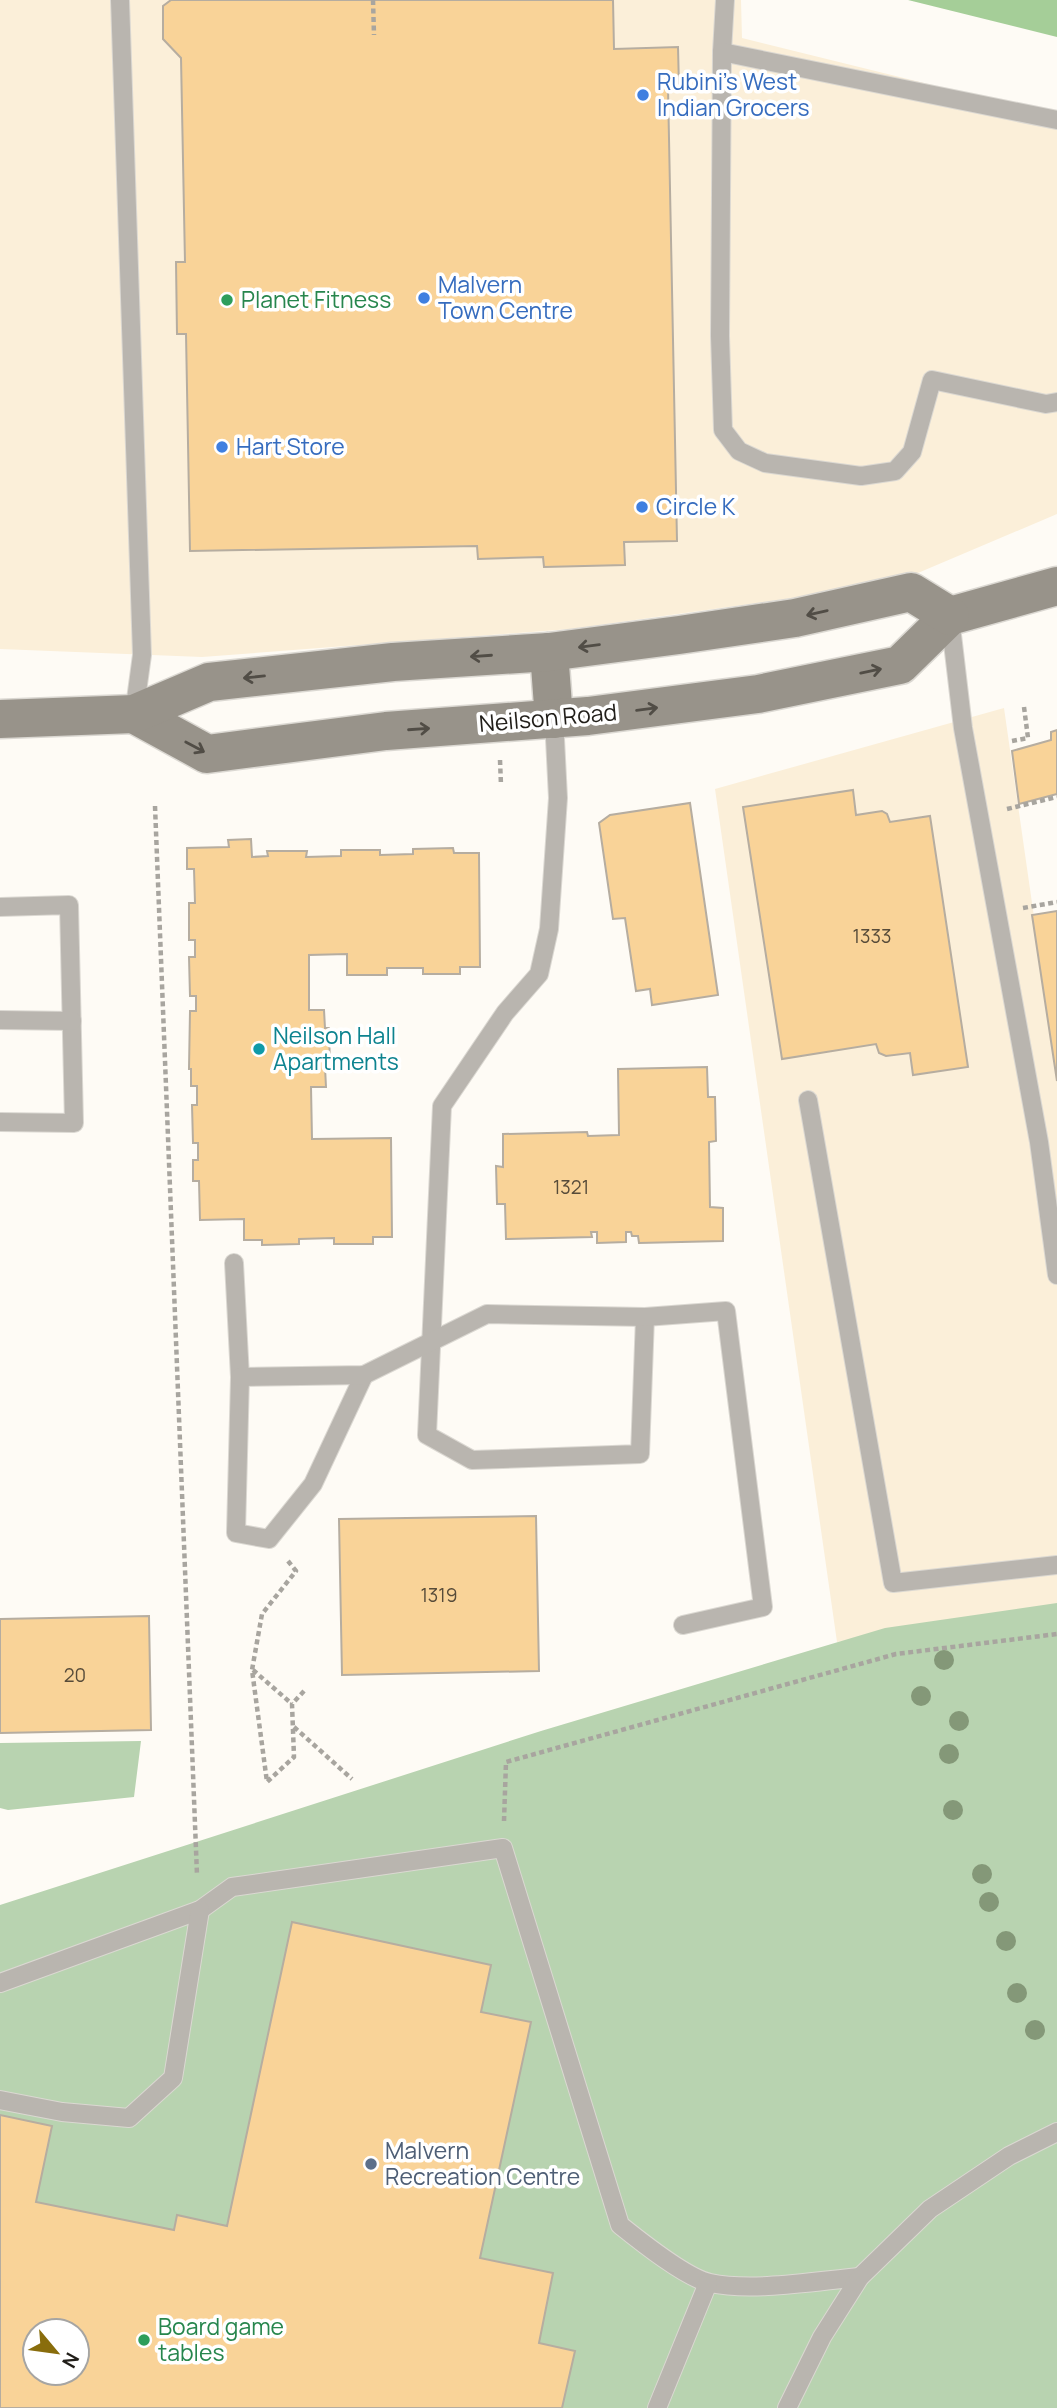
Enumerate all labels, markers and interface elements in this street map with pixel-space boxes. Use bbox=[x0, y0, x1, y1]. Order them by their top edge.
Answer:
place label: Rubini's West Indian Grocers bbox=[657, 65, 810, 123]
marker: Rubini's West Indian Grocers bbox=[635, 87, 651, 103]
place label: Malvern Town Centre bbox=[438, 268, 573, 326]
place label: Planet Fitness bbox=[241, 283, 391, 315]
marker: Malvern Town Centre bbox=[416, 290, 432, 306]
marker: Planet Fitness bbox=[219, 292, 235, 308]
place label: Hart Store bbox=[236, 430, 345, 462]
marker: Hart Store bbox=[214, 439, 230, 455]
place label: Circle K bbox=[656, 490, 736, 522]
marker: Circle K bbox=[634, 499, 650, 515]
one-way arrow bbox=[806, 607, 829, 620]
one-way arrow bbox=[578, 639, 601, 652]
one-way arrow bbox=[470, 650, 493, 663]
one-way arrow bbox=[859, 664, 882, 678]
one-way arrow bbox=[244, 671, 266, 684]
street label: Neilson Road bbox=[478, 695, 618, 739]
one-way arrow bbox=[635, 702, 657, 715]
one-way arrow bbox=[407, 722, 430, 735]
one-way arrow bbox=[184, 740, 204, 754]
house number: 1333 bbox=[853, 923, 891, 949]
place label: Neilson Hall Apartments bbox=[273, 1019, 399, 1077]
marker: Neilson Hall Apartments bbox=[251, 1041, 267, 1057]
house number: 1321 bbox=[553, 1174, 589, 1200]
house number: 1319 bbox=[420, 1582, 458, 1608]
house number: 20 bbox=[64, 1662, 86, 1688]
place label: Malvern Recreation Centre bbox=[385, 2134, 580, 2192]
marker: Malvern Recreation Centre bbox=[363, 2156, 379, 2172]
place label: Board game tables bbox=[158, 2310, 284, 2368]
north arrow bbox=[21, 2317, 91, 2387]
marker: Board game tables bbox=[136, 2332, 152, 2348]
text: N bbox=[56, 2348, 86, 2373]

